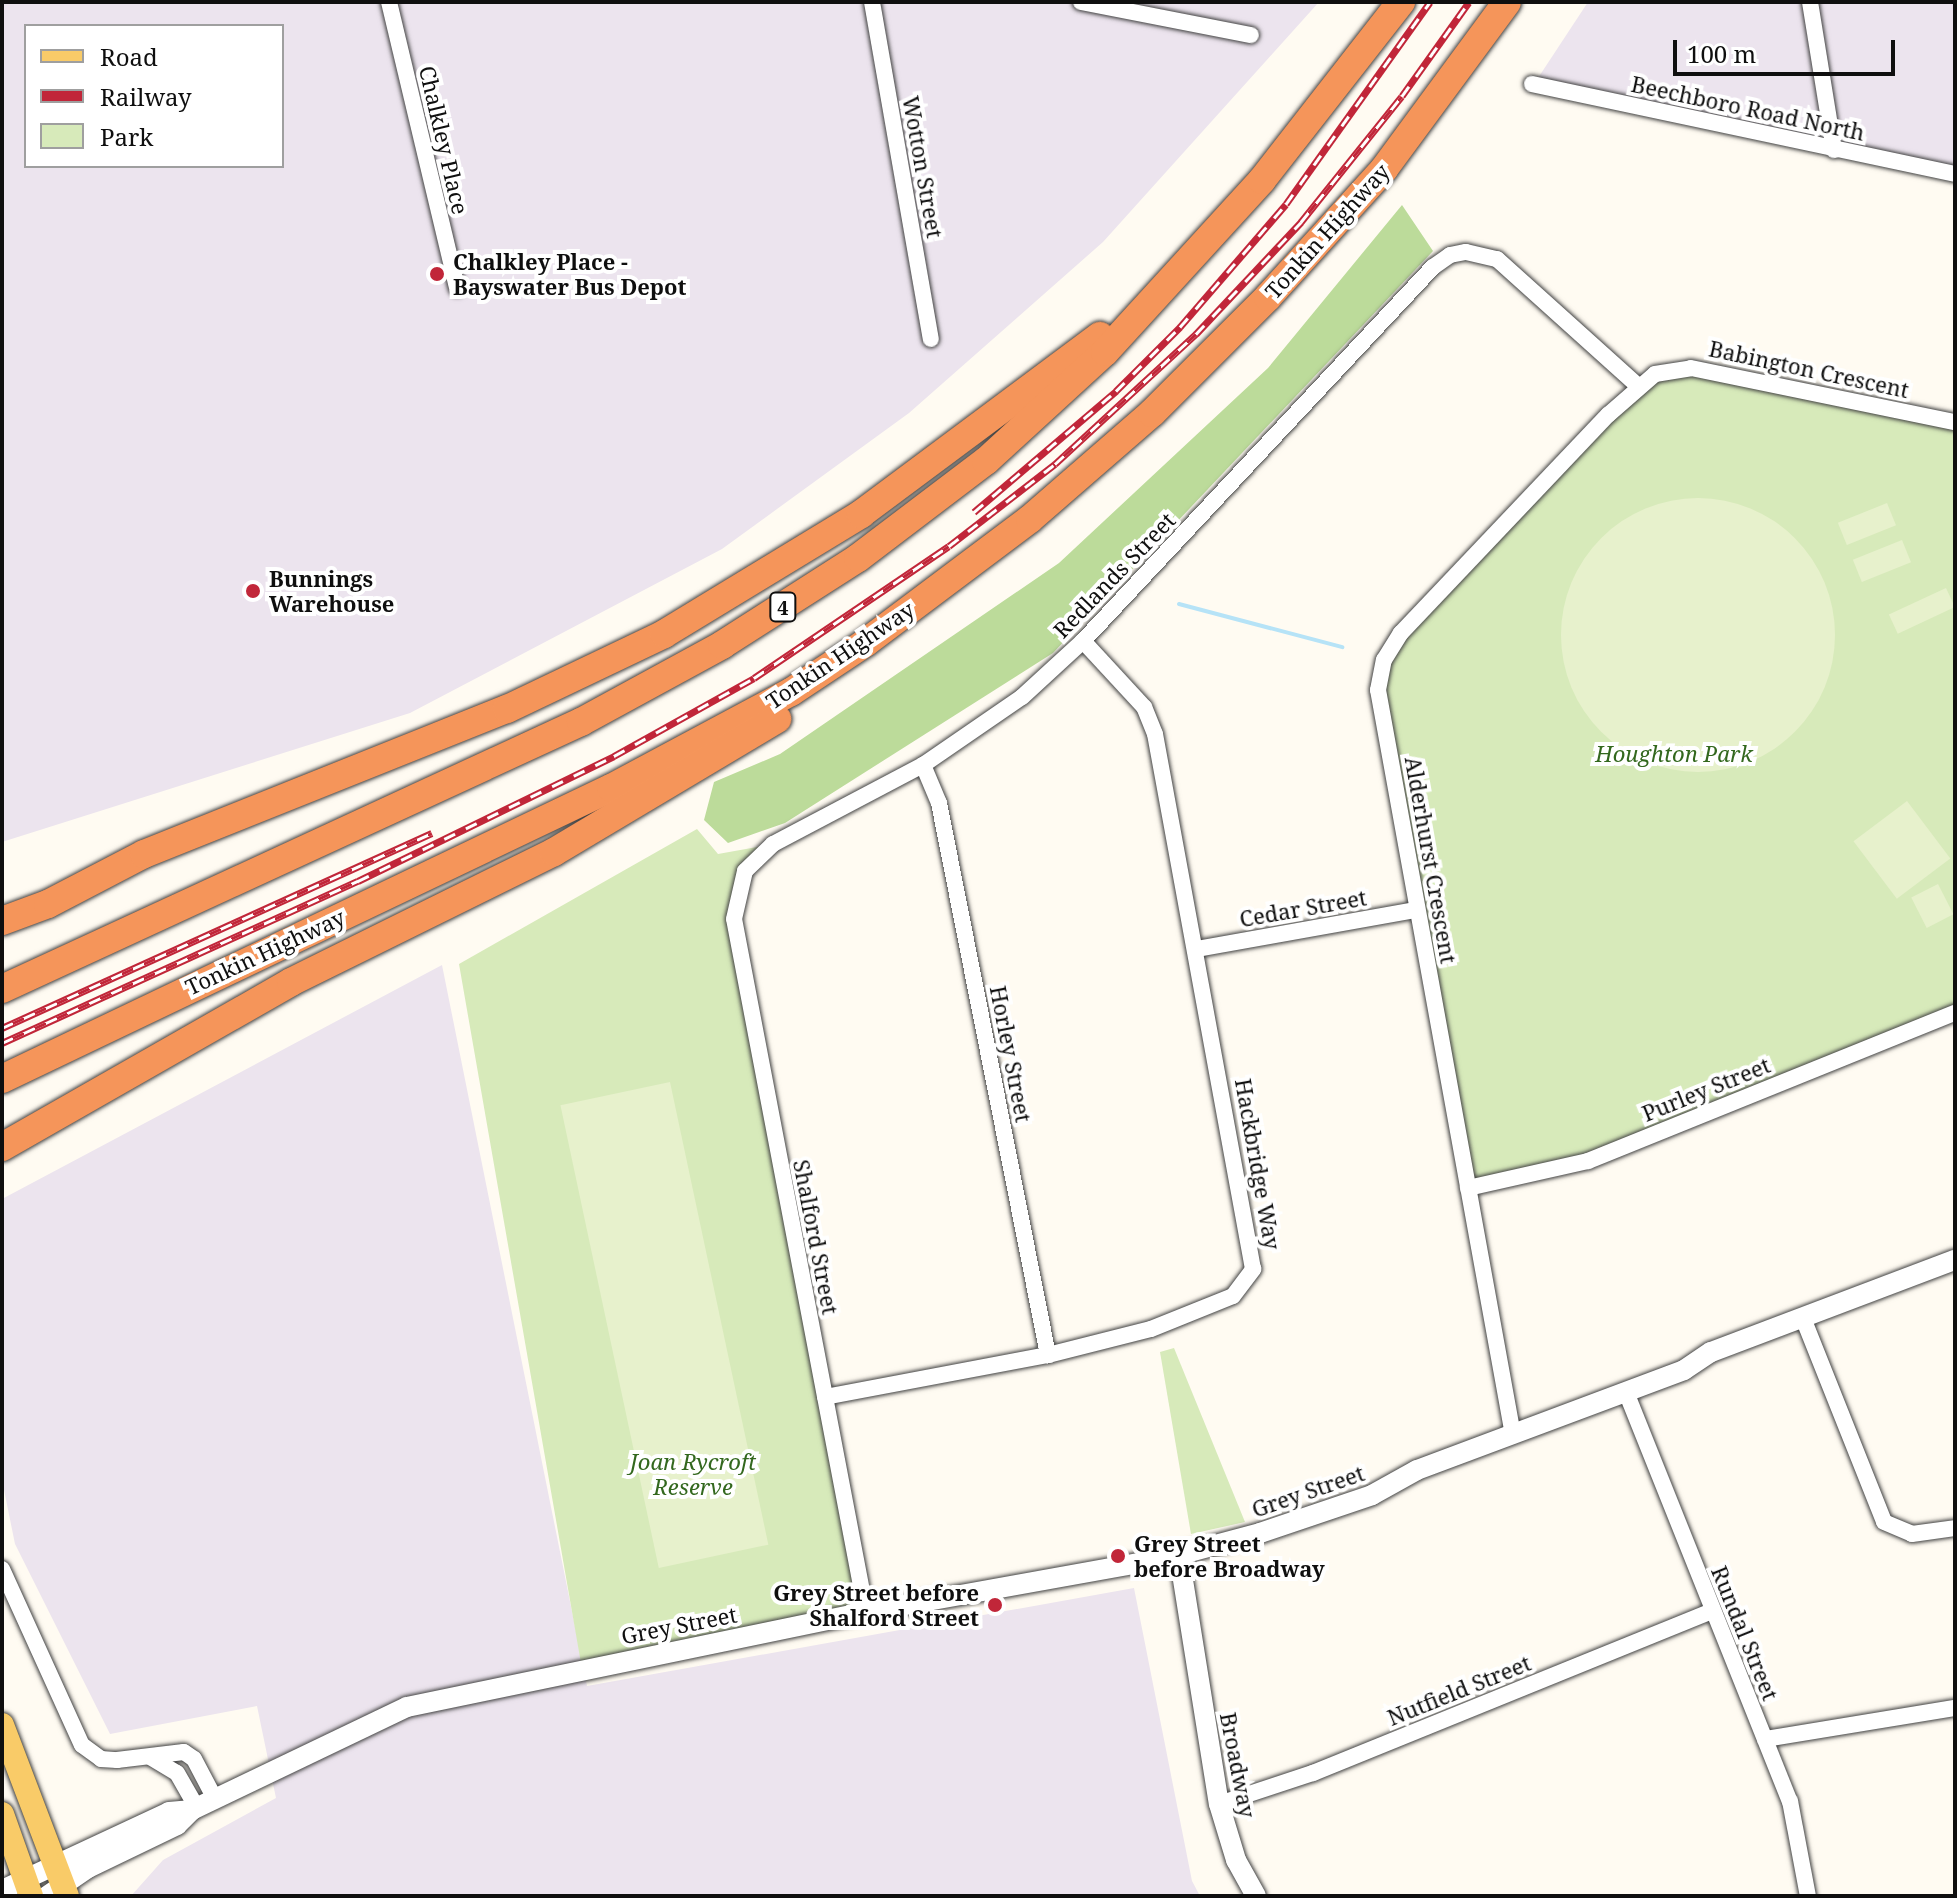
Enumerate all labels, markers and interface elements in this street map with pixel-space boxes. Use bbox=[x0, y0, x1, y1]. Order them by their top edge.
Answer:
legend bbox=[24, 24, 284, 168]
scale bar bbox=[1677, 24, 1899, 74]
text: 100 m bbox=[1687, 37, 1756, 70]
text: Road bbox=[100, 40, 158, 73]
street label: Chalkley Place bbox=[414, 63, 474, 217]
street label: Beechboro Road North bbox=[1629, 70, 1867, 146]
text: Railway bbox=[100, 80, 192, 113]
street label: Wotton Street bbox=[898, 94, 948, 240]
text: Park bbox=[100, 120, 153, 153]
street label: Tonkin Highway bbox=[1259, 158, 1395, 304]
place label: Chalkley Place - Bayswater Bus Depot bbox=[453, 248, 686, 300]
marker: Chalkley Place - Bayswater Bus Depot bbox=[428, 265, 446, 283]
street label: Babington Crescent bbox=[1707, 335, 1911, 403]
street label: Redlands Street bbox=[1048, 507, 1180, 643]
place label: Bunnings Warehouse bbox=[269, 565, 394, 616]
marker: Bunnings Warehouse bbox=[244, 582, 262, 600]
road number: 4 bbox=[769, 591, 797, 623]
street label: Tonkin Highway bbox=[761, 596, 919, 714]
park label: Houghton Park bbox=[1595, 741, 1753, 767]
street label: Alderhurst Crescent bbox=[1400, 754, 1462, 966]
street label: Cedar Street bbox=[1237, 884, 1369, 932]
street label: Tonkin Highway bbox=[181, 904, 349, 1000]
street label: Horley Street bbox=[985, 983, 1037, 1125]
street label: Purley Street bbox=[1638, 1051, 1774, 1127]
street label: Hackbridge Way bbox=[1230, 1076, 1286, 1252]
street label: Shalford Street bbox=[788, 1157, 844, 1317]
park label: Joan Rycroft Reserve bbox=[630, 1448, 756, 1500]
street label: Grey Street bbox=[1248, 1459, 1368, 1523]
place label: Grey Street before Broadway bbox=[1134, 1530, 1325, 1582]
marker: Grey Street before Broadway bbox=[1109, 1547, 1127, 1565]
street label: Rundal Street bbox=[1706, 1562, 1784, 1704]
place label: Grey Street before Shalford Street bbox=[773, 1579, 979, 1630]
marker: Grey Street before Shalford Street bbox=[986, 1596, 1004, 1614]
street label: Grey Street bbox=[619, 1601, 739, 1649]
street label: Nutfield Street bbox=[1383, 1649, 1535, 1731]
street label: Broadway bbox=[1215, 1710, 1261, 1820]

